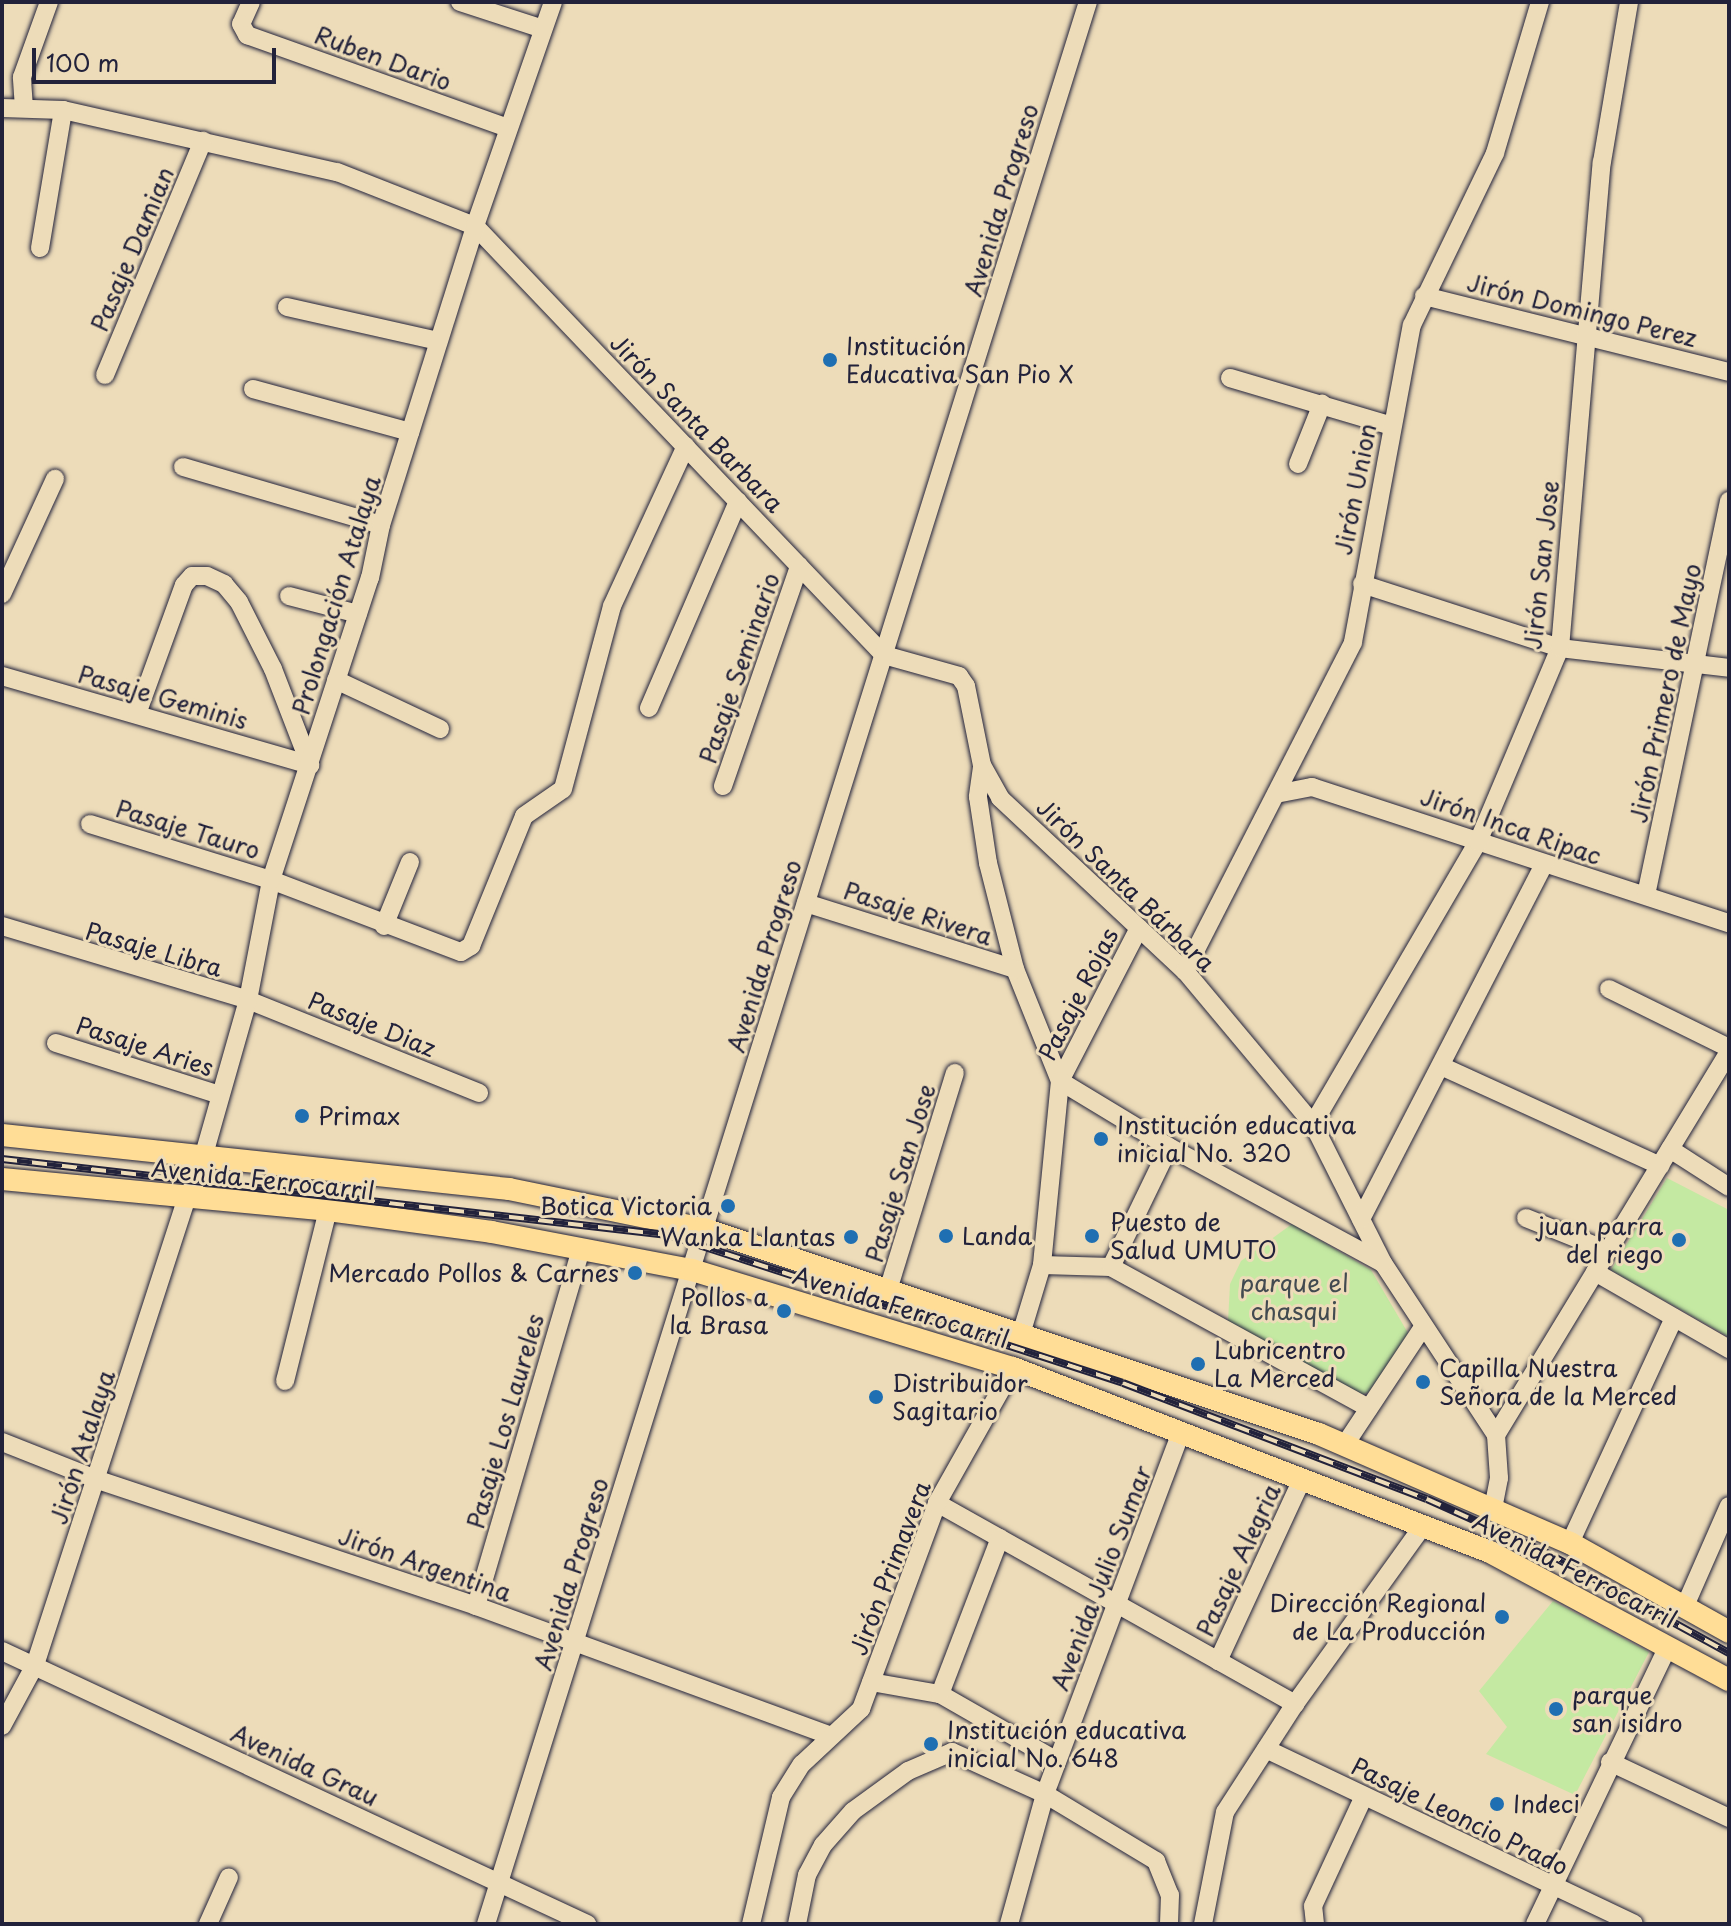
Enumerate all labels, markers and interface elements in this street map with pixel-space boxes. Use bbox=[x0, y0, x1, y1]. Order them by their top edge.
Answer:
street label: Ruben Dario bbox=[310, 20, 456, 96]
scale bar bbox=[36, 32, 280, 82]
text: 100 m bbox=[46, 44, 119, 80]
street label: Avenida Progreso bbox=[958, 101, 1044, 299]
street label: Pasaje Damian bbox=[85, 163, 179, 335]
street label: Jirón Domingo Perez bbox=[1464, 267, 1700, 353]
street label: Jirón Santa Barbara bbox=[604, 327, 790, 519]
place label: Institución Educativa San Pio X bbox=[846, 332, 1075, 388]
marker: Institución Educativa San Pio X bbox=[821, 351, 839, 369]
street label: Jirón Union bbox=[1328, 420, 1382, 558]
street label: Prolongación Atalaya bbox=[286, 472, 386, 718]
street label: Jirón San Jose bbox=[1518, 480, 1564, 650]
street label: Jirón Primero de Mayo bbox=[1624, 561, 1706, 825]
street label: Pasaje Seminario bbox=[693, 569, 785, 767]
street label: Pasaje Geminis bbox=[75, 659, 251, 735]
street label: Jirón Inca Ripac bbox=[1417, 782, 1605, 870]
street label: Jirón Santa Bárbara bbox=[1030, 792, 1222, 978]
street label: Pasaje Tauro bbox=[113, 794, 263, 864]
street label: Avenida Progreso bbox=[721, 857, 807, 1055]
street label: Pasaje Rivera bbox=[840, 875, 996, 951]
street label: Pasaje Libra bbox=[82, 916, 226, 982]
street label: Pasaje Rojas bbox=[1033, 924, 1123, 1064]
street label: Pasaje Diaz bbox=[304, 985, 440, 1063]
street label: Pasaje Aries bbox=[73, 1010, 217, 1082]
street label: Pasaje San Jose bbox=[859, 1081, 941, 1265]
place label: Primax bbox=[318, 1102, 400, 1130]
marker: Primax bbox=[293, 1107, 311, 1125]
place label: Institución educativa inicial No. 320 bbox=[1117, 1111, 1356, 1167]
marker: Institución educativa inicial No. 320 bbox=[1092, 1130, 1110, 1148]
street label: Avenida Ferrocarril bbox=[151, 1153, 375, 1205]
place label: Botica Victoria bbox=[539, 1192, 712, 1220]
marker: Botica Victoria bbox=[719, 1197, 737, 1215]
place label: Puesto de Salud UMUTO bbox=[1110, 1208, 1275, 1264]
place label: juan parra del riego bbox=[1538, 1212, 1663, 1268]
place label: Landa bbox=[962, 1222, 1032, 1250]
place label: Wanka Llantas bbox=[659, 1223, 835, 1251]
marker: Puesto de Salud UMUTO bbox=[1081, 1225, 1103, 1247]
marker: Landa bbox=[937, 1227, 955, 1245]
marker: Wanka Llantas bbox=[842, 1228, 860, 1246]
marker: juan parra del riego bbox=[1670, 1231, 1688, 1249]
place label: Mercado Pollos & Carnes bbox=[329, 1259, 619, 1287]
street label: Avenida Ferrocarril bbox=[791, 1261, 1011, 1353]
marker: Mercado Pollos & Carnes bbox=[626, 1264, 644, 1282]
park label: parque el chasqui bbox=[1240, 1269, 1348, 1325]
place label: Pollos a la Brasa bbox=[669, 1283, 768, 1339]
marker: Pollos a la Brasa bbox=[775, 1302, 793, 1320]
street label: Pasaje Los Laureles bbox=[460, 1310, 550, 1532]
place label: Lubricentro La Merced bbox=[1214, 1336, 1346, 1392]
place label: Capilla Nuestra Señora de la Merced bbox=[1439, 1354, 1678, 1410]
marker: Lubricentro La Merced bbox=[1189, 1355, 1207, 1373]
street label: Jirón Atalaya bbox=[44, 1366, 120, 1528]
place label: Distribuidor Sagitario bbox=[892, 1369, 1028, 1425]
marker: Capilla Nuestra Señora de la Merced bbox=[1414, 1373, 1432, 1391]
marker: Distribuidor Sagitario bbox=[867, 1388, 885, 1406]
street label: Avenida Julio Sumar bbox=[1045, 1461, 1157, 1695]
street label: Avenida Progreso bbox=[528, 1475, 614, 1673]
street label: Jirón Primavera bbox=[843, 1477, 937, 1659]
street label: Pasaje Alegria bbox=[1190, 1480, 1286, 1640]
street label: Avenida Ferrocarril bbox=[1470, 1507, 1680, 1633]
street label: Jirón Argentina bbox=[335, 1521, 515, 1607]
place label: Dirección Regional de La Producción bbox=[1271, 1589, 1486, 1645]
marker: Dirección Regional de La Producción bbox=[1493, 1608, 1511, 1626]
place label: parque san isidro bbox=[1572, 1681, 1682, 1737]
marker: parque san isidro bbox=[1547, 1700, 1565, 1718]
place label: Institución educativa inicial No. 648 bbox=[947, 1716, 1186, 1772]
street label: Avenida Grau bbox=[227, 1719, 383, 1811]
marker: Institución educativa inicial No. 648 bbox=[922, 1735, 940, 1753]
street label: Pasaje Leoncio Prado bbox=[1346, 1750, 1574, 1882]
place label: Indeci bbox=[1513, 1790, 1580, 1818]
marker: Indeci bbox=[1488, 1795, 1506, 1813]

